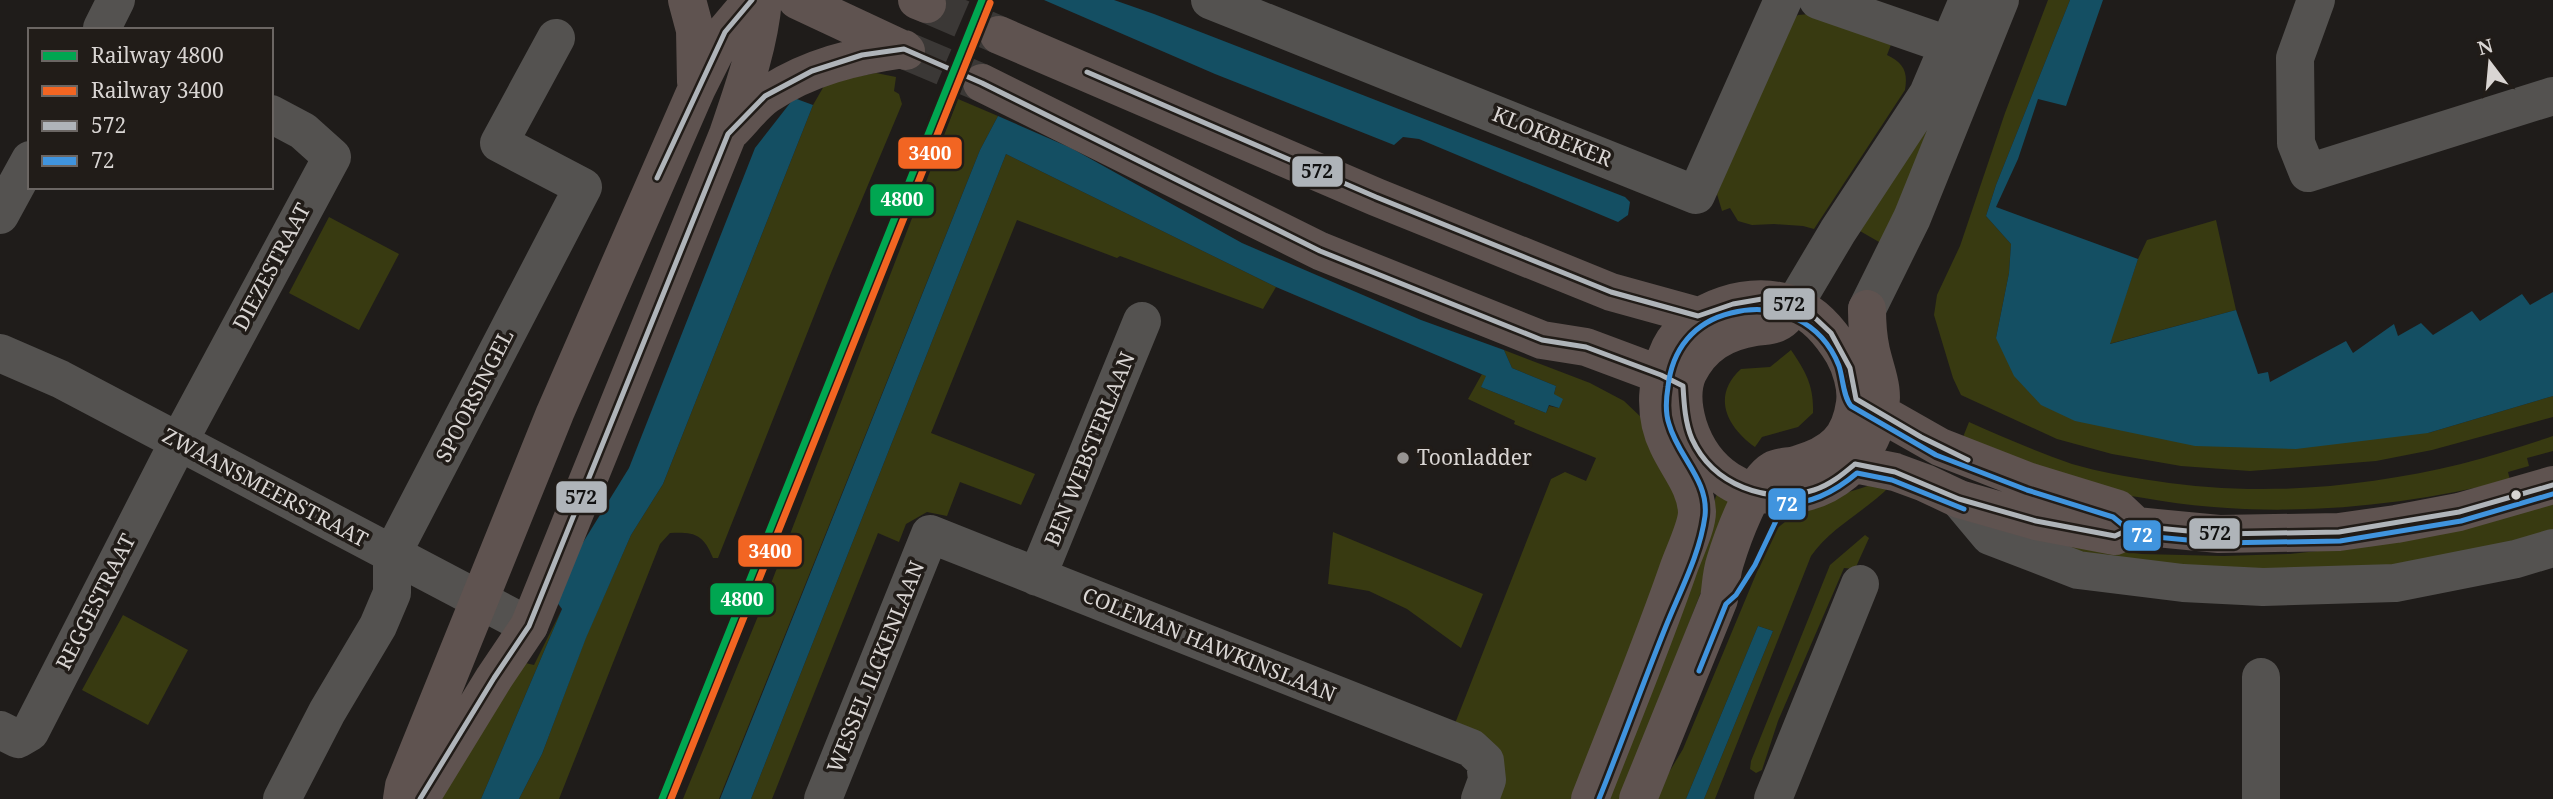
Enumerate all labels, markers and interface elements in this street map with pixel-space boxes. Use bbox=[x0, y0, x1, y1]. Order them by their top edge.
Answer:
legend bbox=[28, 28, 273, 189]
north arrow bbox=[2455, 28, 2525, 98]
text: N bbox=[2475, 32, 2496, 61]
text: Railway 4800 bbox=[91, 41, 224, 69]
text: Railway 3400 bbox=[91, 76, 224, 104]
street label: KLOKBEKER bbox=[1489, 99, 1616, 173]
text: 572 bbox=[91, 111, 126, 139]
line badge: 3400 bbox=[897, 136, 963, 170]
text: 3400 bbox=[909, 140, 952, 166]
text: 72 bbox=[91, 146, 114, 174]
line badge: 572 bbox=[1291, 155, 1344, 188]
text: 572 bbox=[1301, 158, 1333, 184]
line badge: 4800 bbox=[869, 183, 935, 217]
text: 4800 bbox=[881, 186, 924, 212]
street label: DIEZESTRAAT bbox=[226, 198, 317, 335]
line badge: 572 bbox=[1762, 287, 1816, 321]
text: 572 bbox=[1773, 291, 1805, 317]
street label: SPOORSINGEL bbox=[429, 324, 520, 467]
street label: BEN WEBSTERLAAN bbox=[1037, 348, 1141, 550]
street label: ZWAANSMEERSTRAAT bbox=[158, 421, 373, 553]
place label: Toonladder bbox=[1417, 443, 1532, 471]
marker: Toonladder bbox=[1395, 450, 1411, 466]
line badge: 572 bbox=[555, 480, 608, 514]
text: 572 bbox=[565, 484, 597, 510]
line badge: 72 bbox=[1767, 487, 1807, 521]
unlabelled marker bbox=[2509, 488, 2523, 502]
text: 72 bbox=[1776, 491, 1798, 517]
line badge: 572 bbox=[2188, 517, 2241, 550]
line badge: 72 bbox=[2122, 519, 2162, 552]
text: 572 bbox=[2199, 520, 2231, 546]
text: 72 bbox=[2131, 522, 2153, 548]
street label: REGGESTRAAT bbox=[49, 529, 141, 674]
line badge: 3400 bbox=[737, 534, 803, 568]
text: 3400 bbox=[749, 538, 792, 564]
street label: WESSEL ILCKENLAAN bbox=[820, 557, 930, 777]
street label: COLEMAN HAWKINSLAAN bbox=[1078, 580, 1340, 708]
line badge: 4800 bbox=[709, 582, 775, 616]
text: 4800 bbox=[721, 586, 764, 612]

